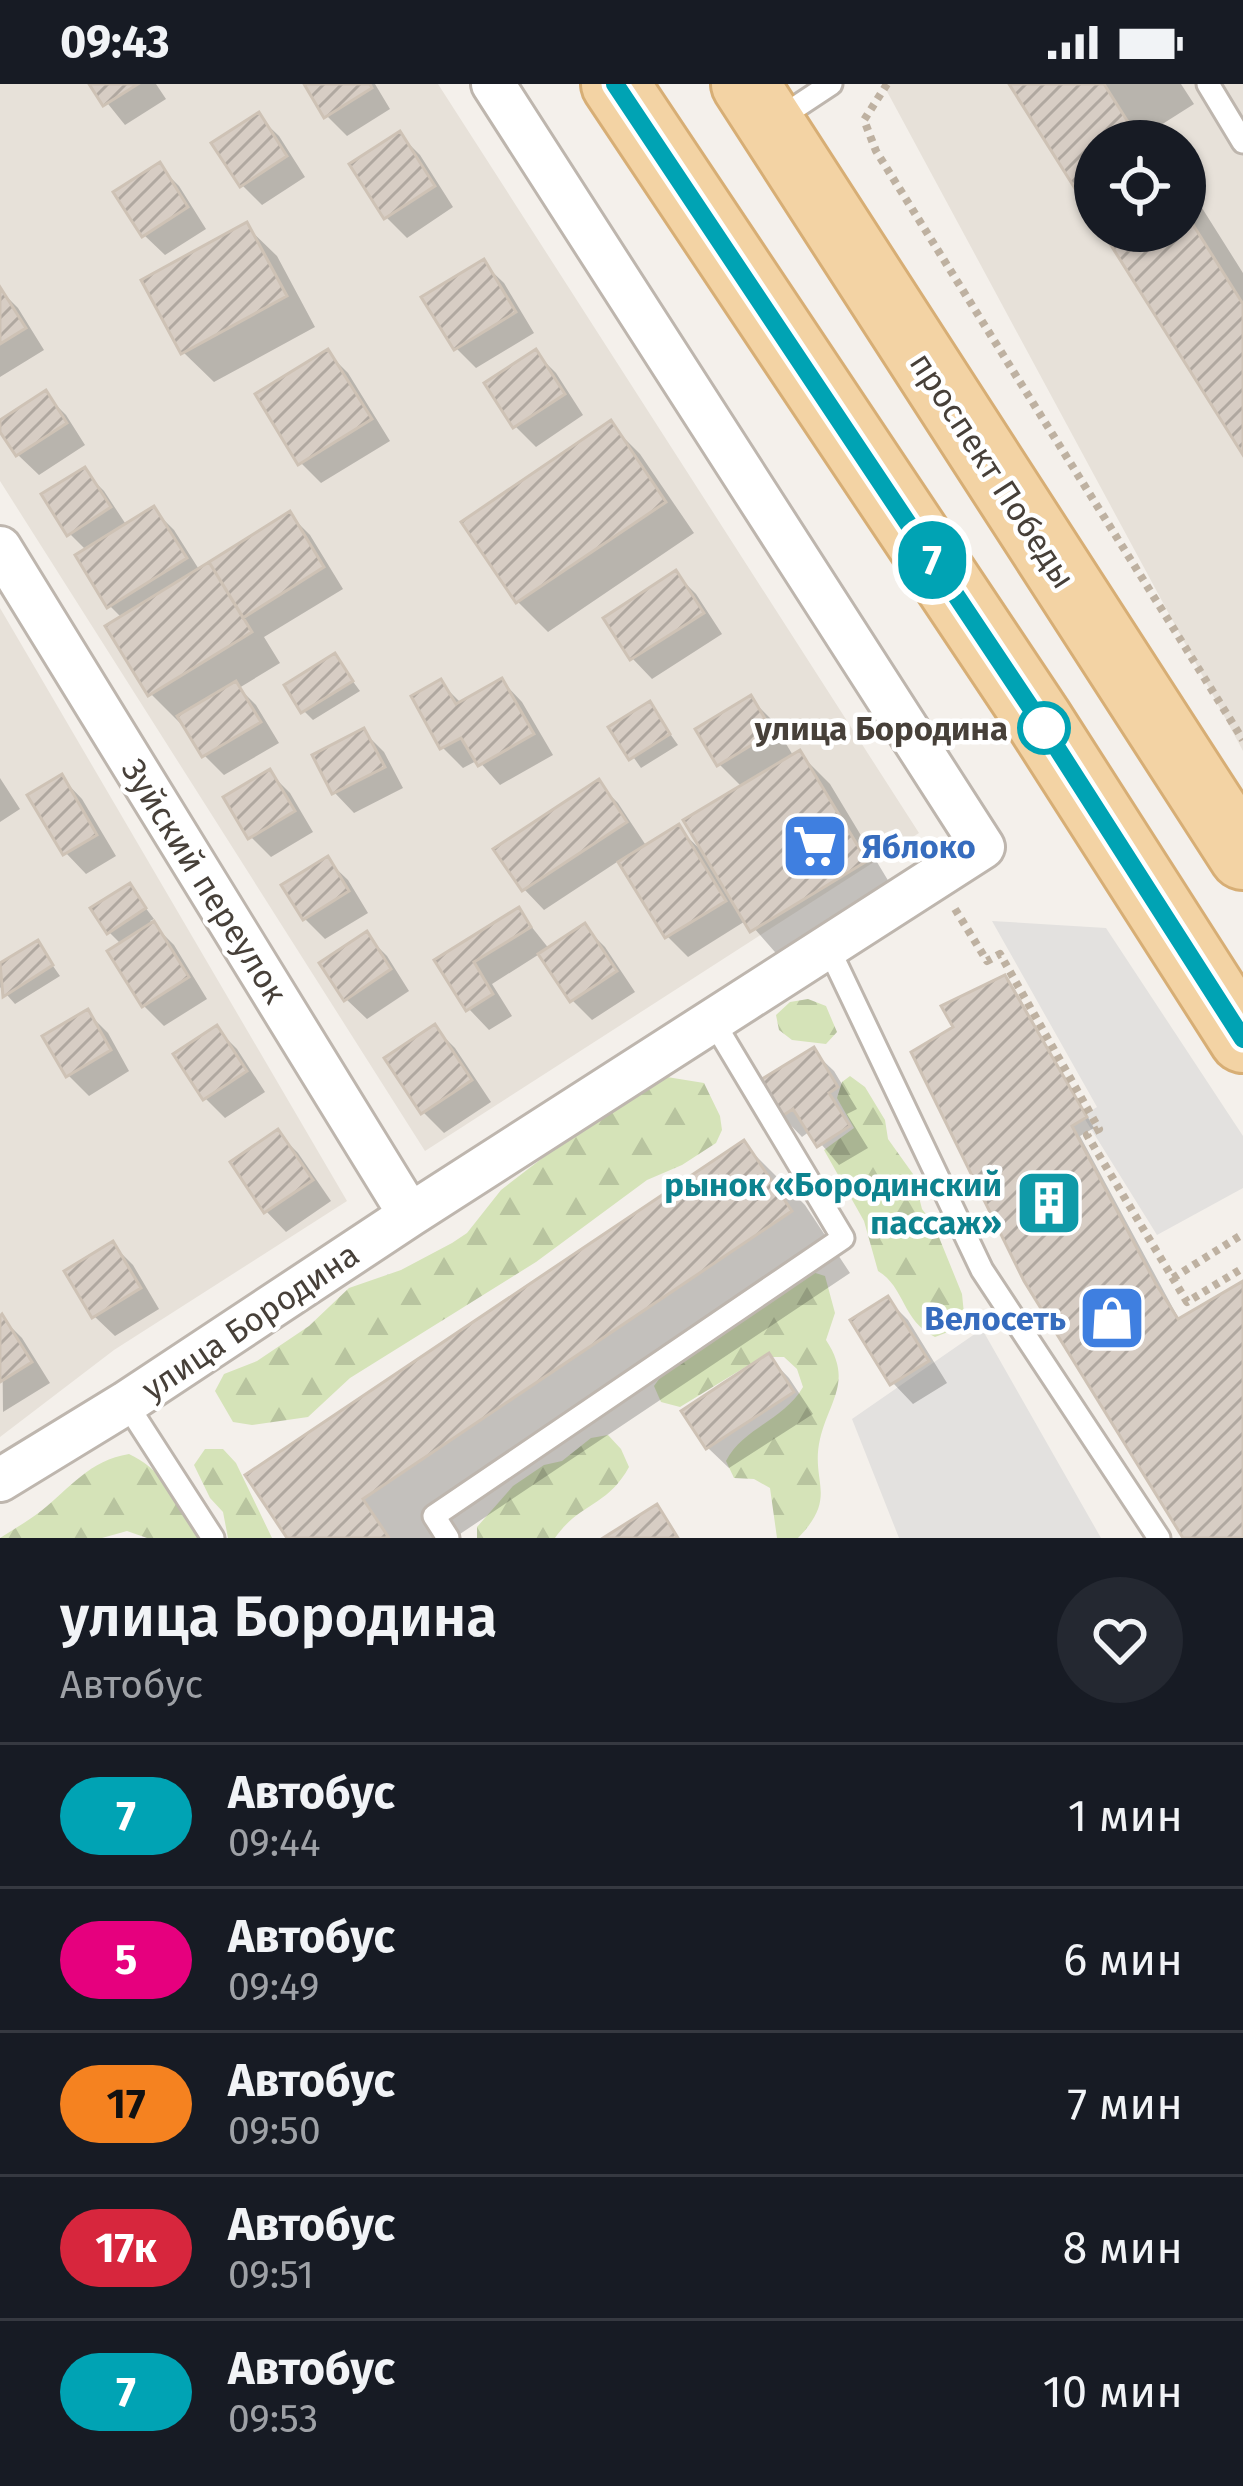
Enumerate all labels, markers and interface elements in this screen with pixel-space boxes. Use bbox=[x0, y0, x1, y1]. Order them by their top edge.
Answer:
text: 09:43 bbox=[60, 15, 170, 69]
map controls bbox=[1074, 120, 1206, 252]
button: locate bbox=[1074, 120, 1206, 252]
street label: проспект Победы bbox=[901, 345, 1083, 596]
line badge: 7 bbox=[893, 521, 971, 599]
text: 7 bbox=[922, 535, 942, 585]
marker: улица Бородина bbox=[1019, 703, 1069, 753]
place label: улица Бородина bbox=[754, 709, 1008, 749]
street label: Зуйский переулок bbox=[113, 752, 295, 1011]
supermarket icon: Яблоко bbox=[780, 811, 850, 881]
place label: Яблоко bbox=[862, 827, 976, 867]
place label: рынок «Бородинский пассаж» bbox=[664, 1165, 1002, 1243]
building icon: рынок «Бородинский пассаж» bbox=[1014, 1168, 1084, 1238]
street label: улица Бородина bbox=[134, 1234, 367, 1409]
shop icon: Велосеть bbox=[1077, 1283, 1147, 1353]
place label: Велосеть bbox=[924, 1299, 1066, 1339]
button: heart bbox=[1057, 1577, 1183, 1703]
text: улица Бородина bbox=[60, 1583, 497, 1651]
text: Автобус bbox=[60, 1662, 203, 1708]
text: Автобус bbox=[228, 1766, 395, 1820]
text: 1 мин bbox=[1068, 1789, 1183, 1843]
text: 7 bbox=[116, 1791, 136, 1841]
text: 09:44 bbox=[228, 1820, 321, 1866]
text: Автобус bbox=[228, 1910, 395, 1964]
text: 6 мин bbox=[1063, 1933, 1183, 1987]
text: 5 bbox=[115, 1935, 137, 1985]
text: 09:49 bbox=[228, 1964, 319, 2010]
text: Автобус bbox=[228, 2054, 395, 2108]
text: 7 мин bbox=[1067, 2077, 1183, 2131]
text: 17 bbox=[106, 2079, 146, 2129]
text: 09:50 bbox=[228, 2108, 321, 2154]
text: Автобус bbox=[228, 2198, 395, 2252]
text: 8 мин bbox=[1062, 2221, 1183, 2275]
text: 17к bbox=[95, 2223, 157, 2273]
text: 09:51 bbox=[228, 2252, 314, 2298]
text: Автобус bbox=[228, 2342, 395, 2396]
text: 10 мин bbox=[1043, 2365, 1183, 2419]
text: 7 bbox=[116, 2367, 136, 2417]
text: 09:53 bbox=[228, 2396, 318, 2442]

